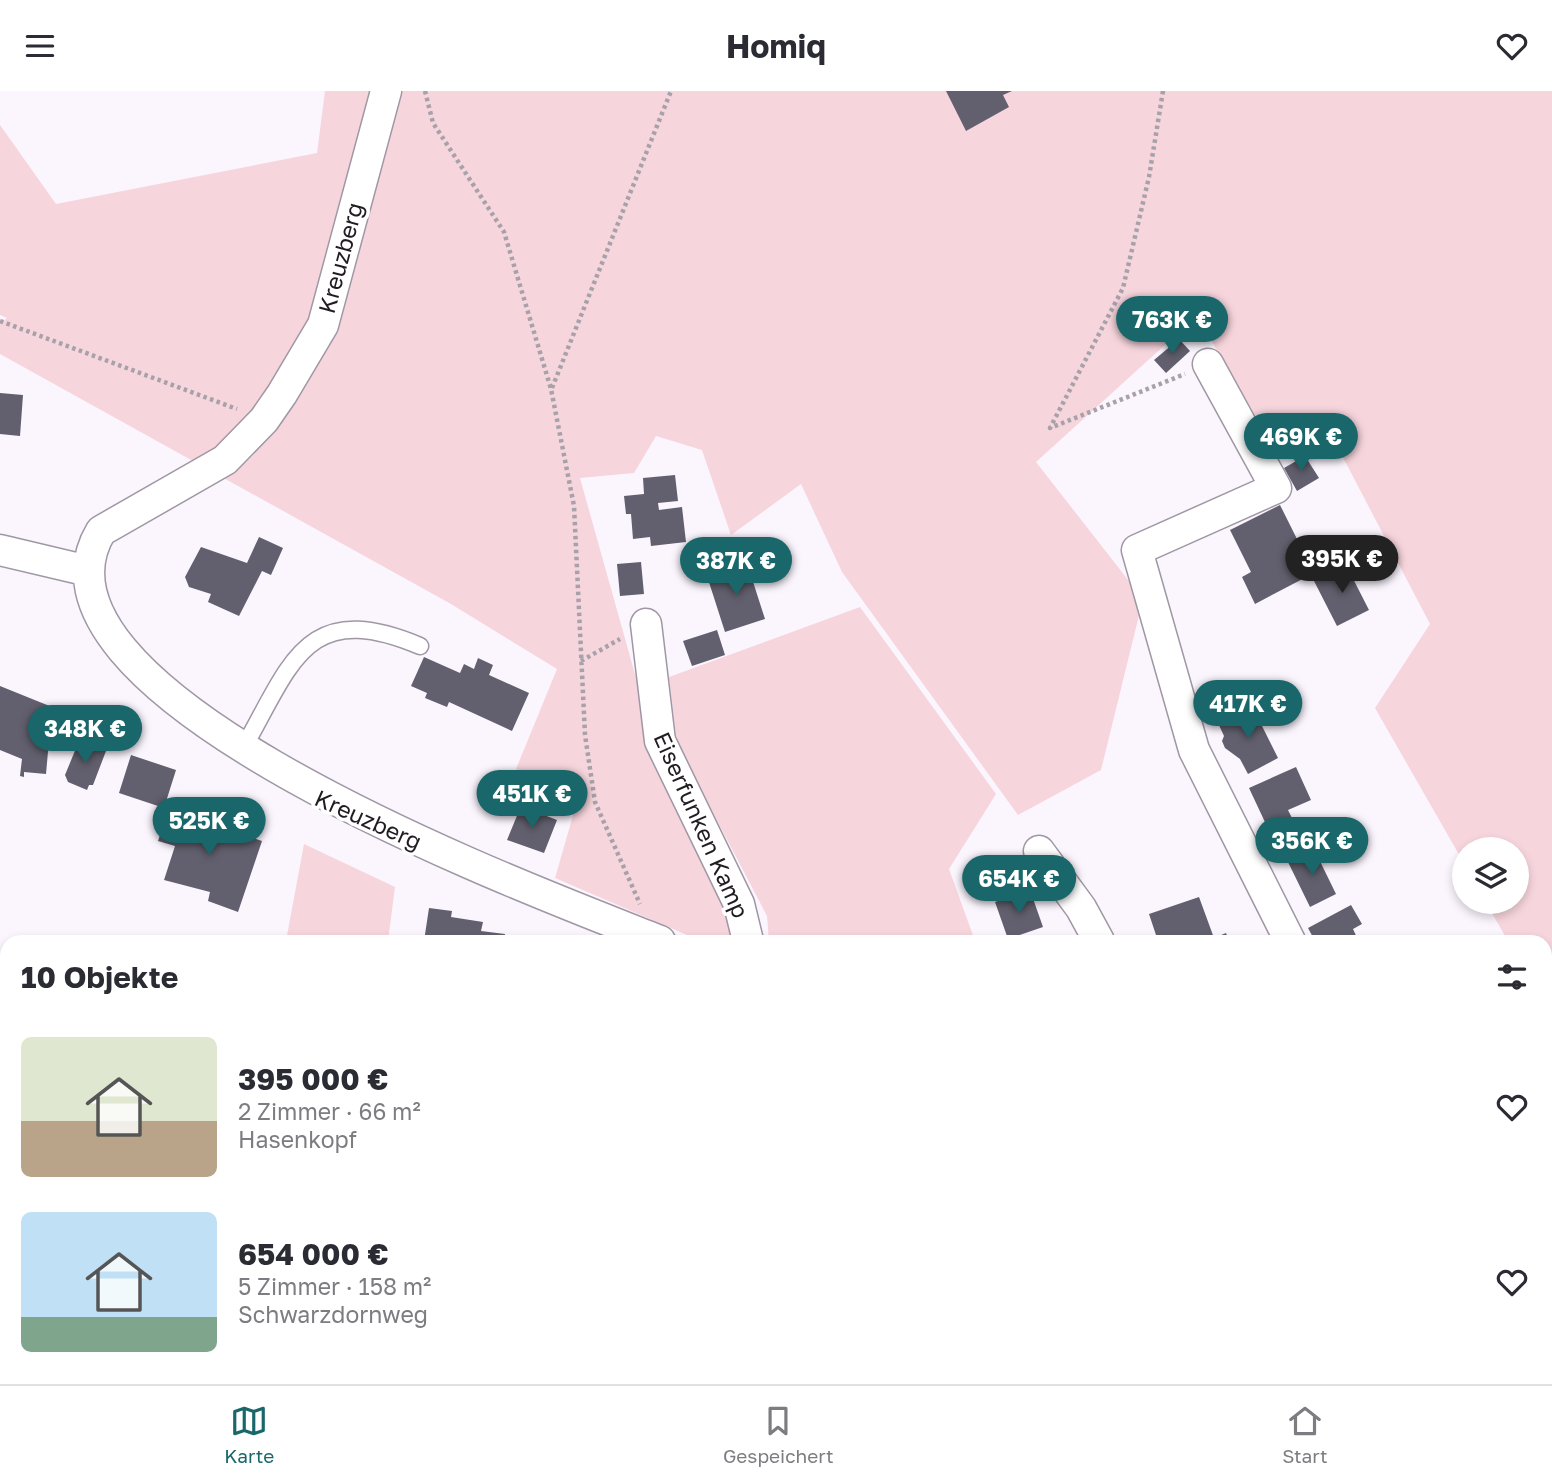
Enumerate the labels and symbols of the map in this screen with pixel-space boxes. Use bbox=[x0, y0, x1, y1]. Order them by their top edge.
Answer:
street label: Kreuzberg bbox=[312, 199, 368, 316]
pin: 763K € bbox=[1115, 296, 1229, 356]
pin: 469K € bbox=[1244, 413, 1358, 473]
pin: 395K € bbox=[1285, 535, 1399, 595]
pin: 387K € bbox=[679, 538, 793, 597]
pin: 417K € bbox=[1191, 681, 1305, 740]
pin: 348K € bbox=[28, 705, 142, 765]
street label: Eiserfunken Kamp bbox=[648, 727, 755, 922]
pin: 451K € bbox=[475, 771, 589, 830]
street label: Kreuzberg bbox=[311, 783, 426, 855]
pin: 525K € bbox=[152, 797, 266, 857]
pin: 356K € bbox=[1255, 817, 1369, 877]
pin: 654K € bbox=[962, 855, 1076, 915]

